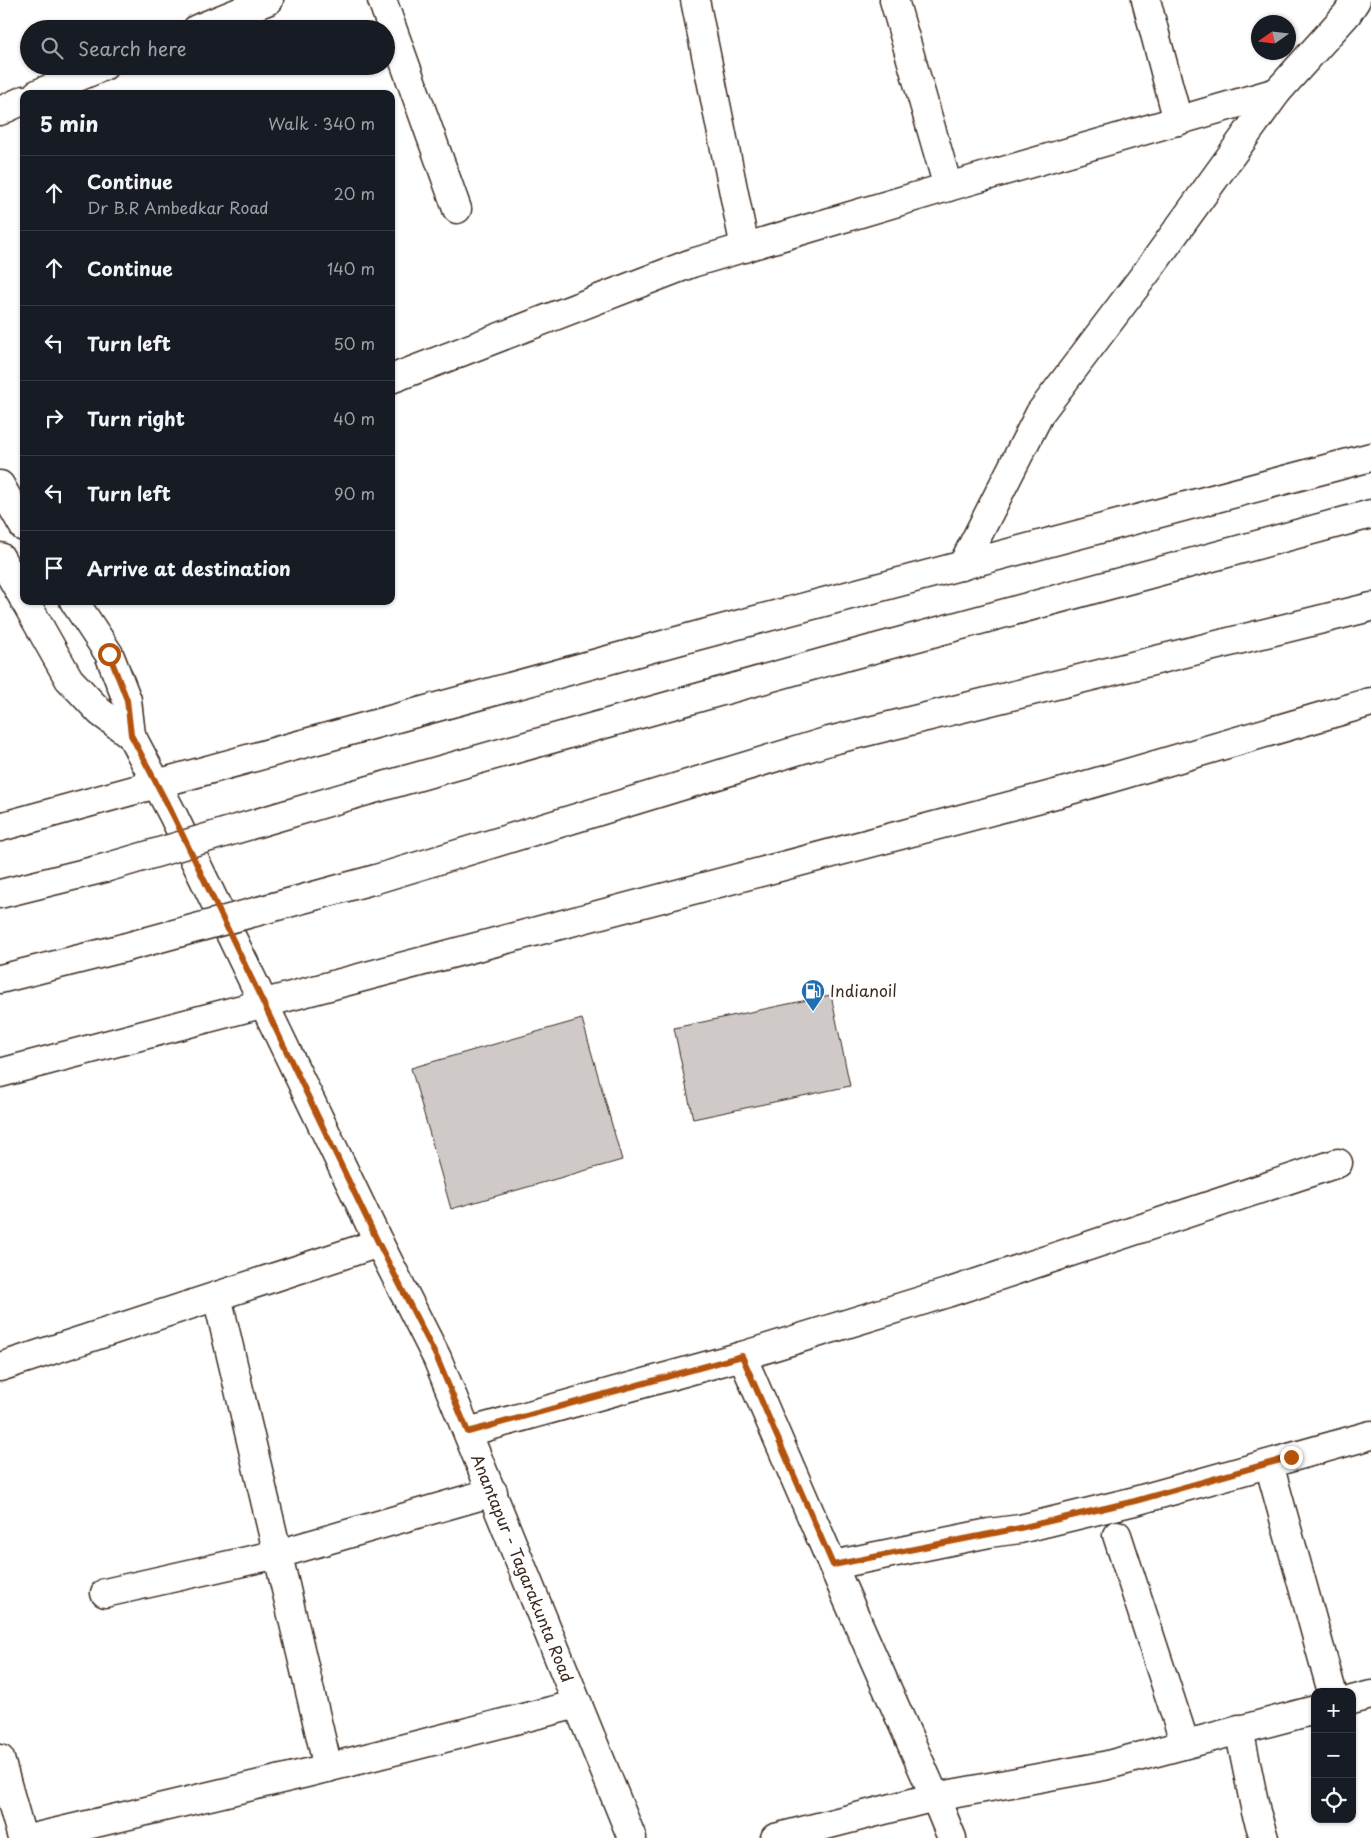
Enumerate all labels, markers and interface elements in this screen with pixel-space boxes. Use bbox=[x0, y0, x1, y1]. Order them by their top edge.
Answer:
north arrow bbox=[1251, 15, 1296, 60]
search box bbox=[20, 20, 395, 75]
icon: search bbox=[38, 34, 66, 62]
text: Search here bbox=[78, 34, 187, 62]
text: 5 min bbox=[40, 107, 98, 139]
text: Walk · 340 m bbox=[268, 111, 375, 135]
text: Continue bbox=[87, 167, 173, 195]
icon: ahead bbox=[40, 179, 68, 207]
text: 20 m bbox=[334, 181, 375, 205]
text: Dr B.R Ambedkar Road bbox=[87, 195, 269, 219]
icon: ahead bbox=[40, 254, 68, 282]
text: Continue bbox=[87, 254, 173, 282]
text: 140 m bbox=[327, 256, 375, 280]
icon: left bbox=[40, 329, 68, 357]
text: Turn left bbox=[87, 329, 171, 357]
text: 50 m bbox=[334, 331, 375, 355]
icon: right bbox=[40, 404, 68, 432]
text: Turn right bbox=[87, 404, 185, 432]
text: 40 m bbox=[333, 406, 375, 430]
icon: left bbox=[40, 479, 68, 507]
text: Turn left bbox=[87, 479, 171, 507]
text: 90 m bbox=[334, 481, 375, 505]
icon: arrive bbox=[40, 554, 68, 582]
text: Arrive at destination bbox=[87, 554, 291, 582]
route start bbox=[98, 643, 121, 666]
fuel station icon: Indianoil bbox=[800, 978, 826, 1012]
place label: Indianoil bbox=[830, 978, 897, 1002]
route end bbox=[1280, 1446, 1303, 1469]
street label: Anantapur - Tagarakunta Road bbox=[466, 1450, 580, 1686]
map controls bbox=[1311, 1688, 1356, 1823]
button: + bbox=[1311, 1688, 1356, 1733]
button: − bbox=[1311, 1733, 1356, 1778]
button: locate bbox=[1311, 1778, 1356, 1823]

